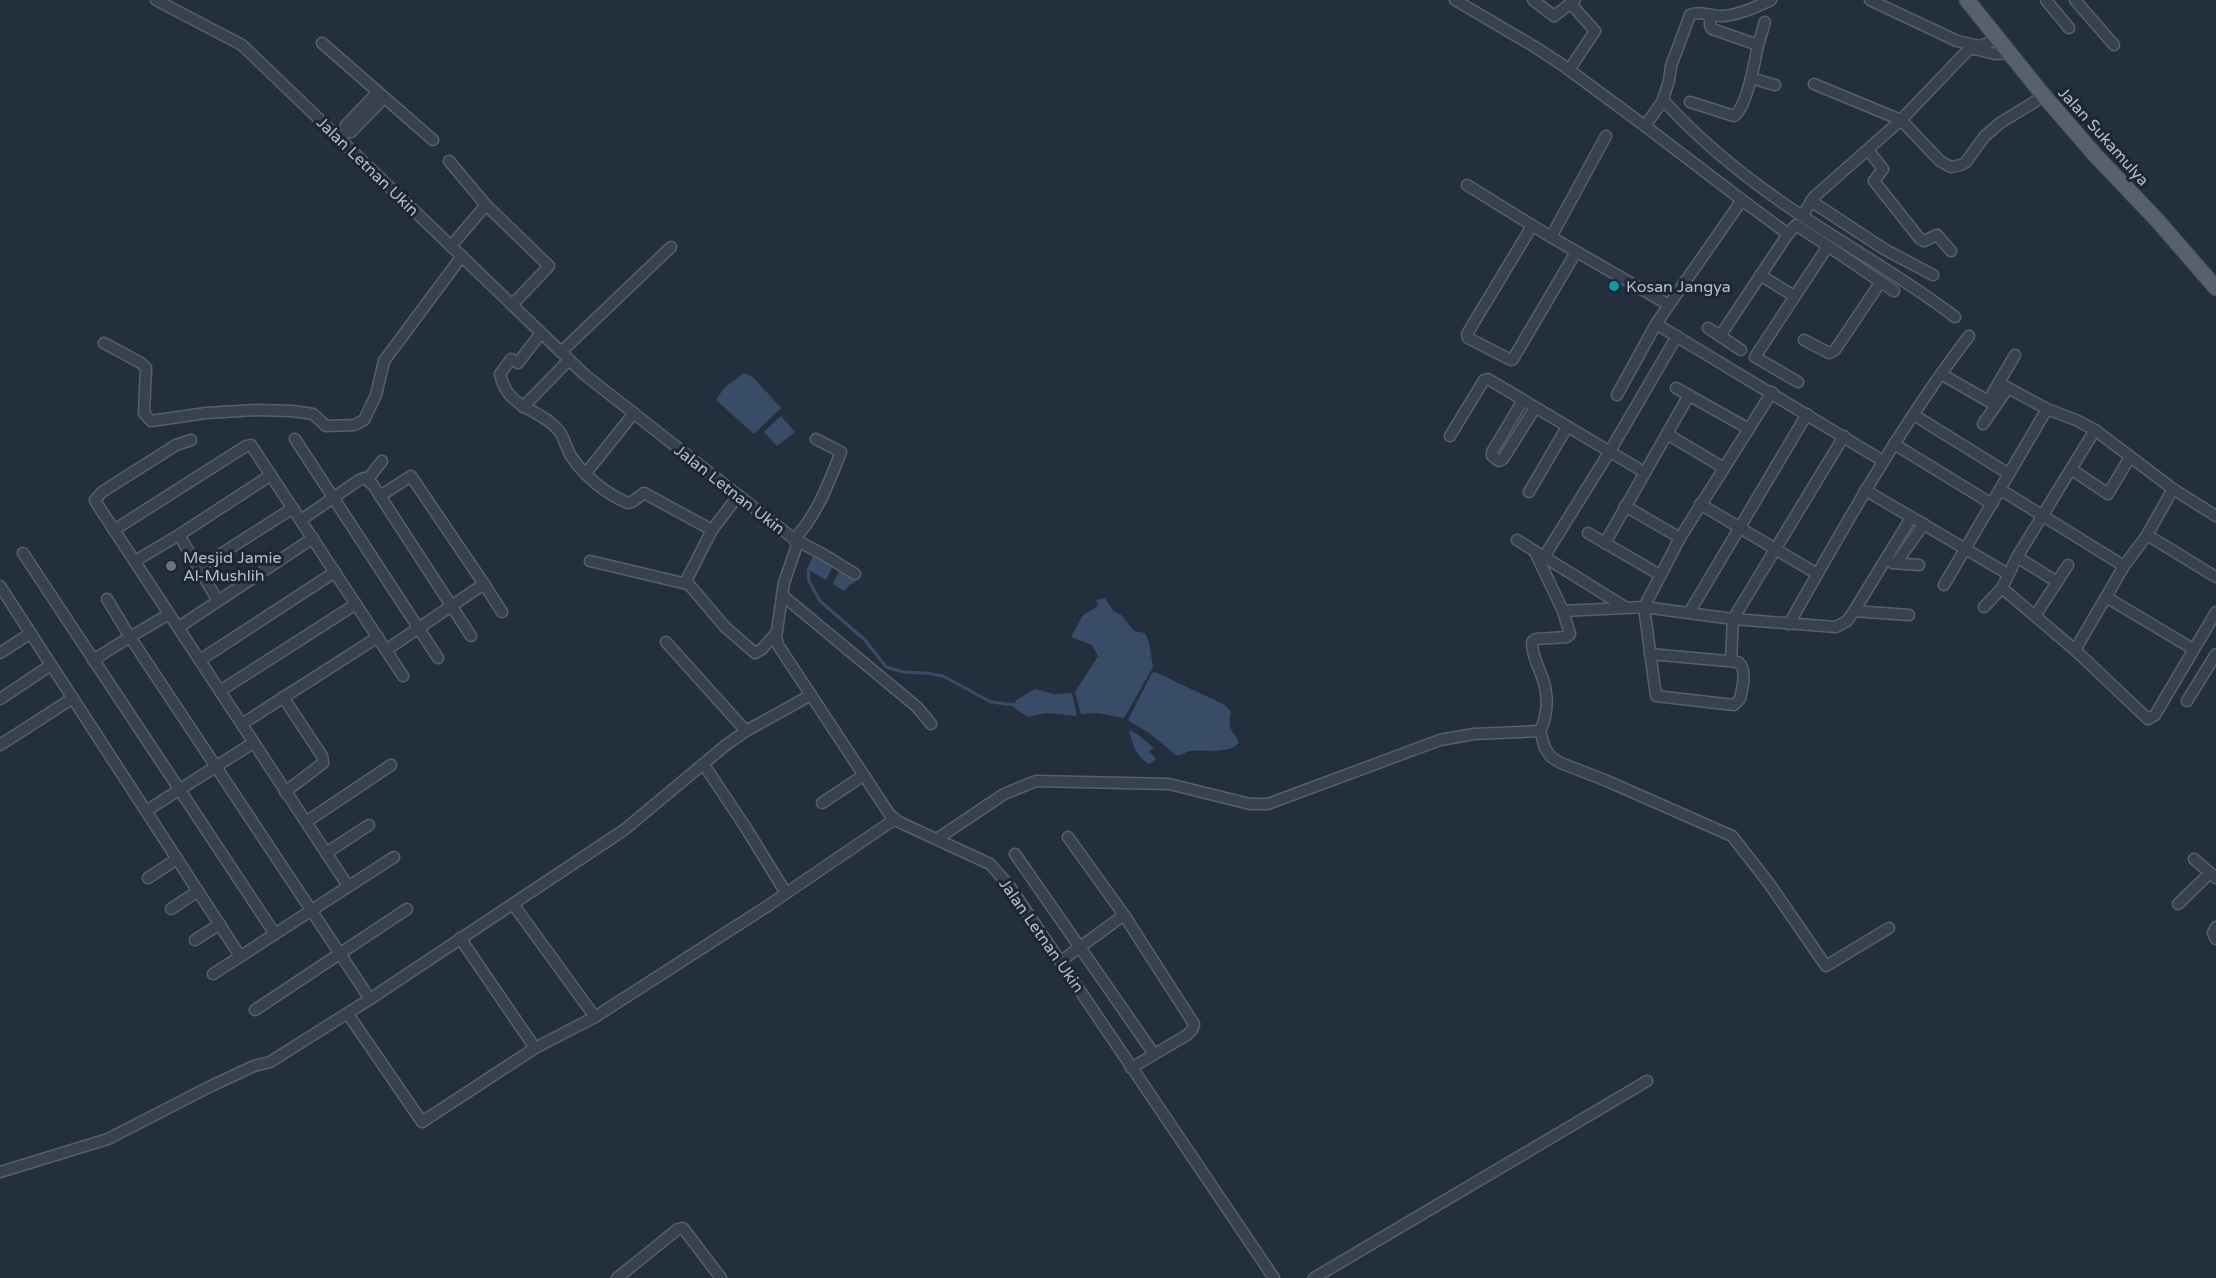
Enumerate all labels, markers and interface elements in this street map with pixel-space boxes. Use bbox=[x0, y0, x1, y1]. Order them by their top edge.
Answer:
street label: Jalan Sukamulya bbox=[2054, 83, 2153, 190]
street label: Jalan Letnan Ukin bbox=[312, 113, 423, 221]
place label: Kosan Jangya bbox=[1626, 277, 1731, 297]
marker: Kosan Jangya bbox=[1607, 279, 1621, 293]
street label: Jalan Letnan Ukin bbox=[670, 440, 789, 539]
place label: Mesjid Jamie Al-Mushlih bbox=[183, 548, 281, 586]
marker: Mesjid Jamie Al-Mushlih bbox=[164, 559, 178, 573]
street label: Jalan Letnan Ukin bbox=[994, 875, 1088, 996]

